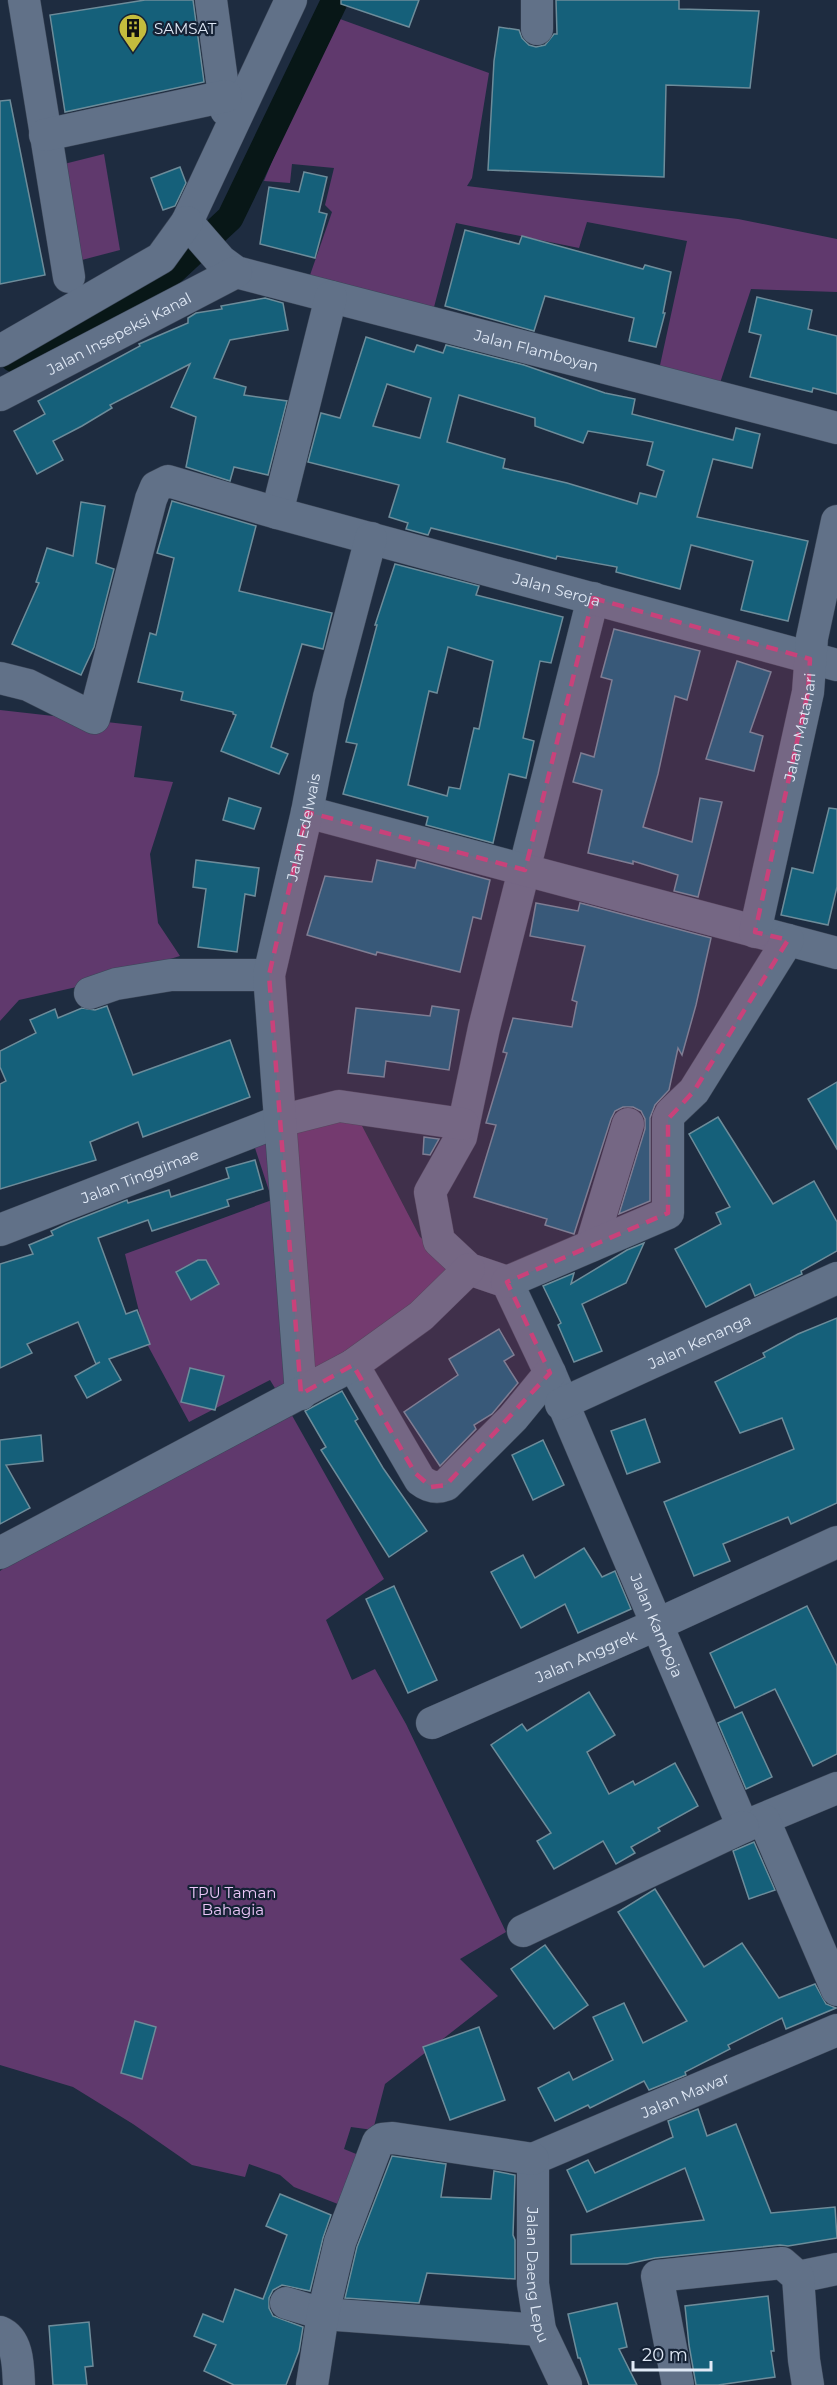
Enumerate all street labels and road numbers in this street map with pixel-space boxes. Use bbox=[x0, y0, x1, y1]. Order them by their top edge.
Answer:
street label: Jalan Insepeksi Kanal bbox=[43, 288, 194, 379]
street label: Jalan Flamboyan bbox=[471, 324, 601, 375]
street label: Jalan Seroja bbox=[510, 568, 603, 610]
street label: Jalan Matahari bbox=[779, 672, 819, 784]
street label: Jalan Edelwais bbox=[282, 772, 324, 884]
street label: Jalan Tinggimae bbox=[77, 1144, 201, 1207]
street label: Jalan Kenanga bbox=[644, 1309, 754, 1373]
street label: Jalan Kamboja bbox=[626, 1570, 688, 1680]
street label: Jalan Anggrek bbox=[531, 1625, 639, 1687]
street label: Jalan Mawar bbox=[637, 2067, 732, 2122]
street label: Jalan Daeng Lepu bbox=[523, 2206, 554, 2345]

